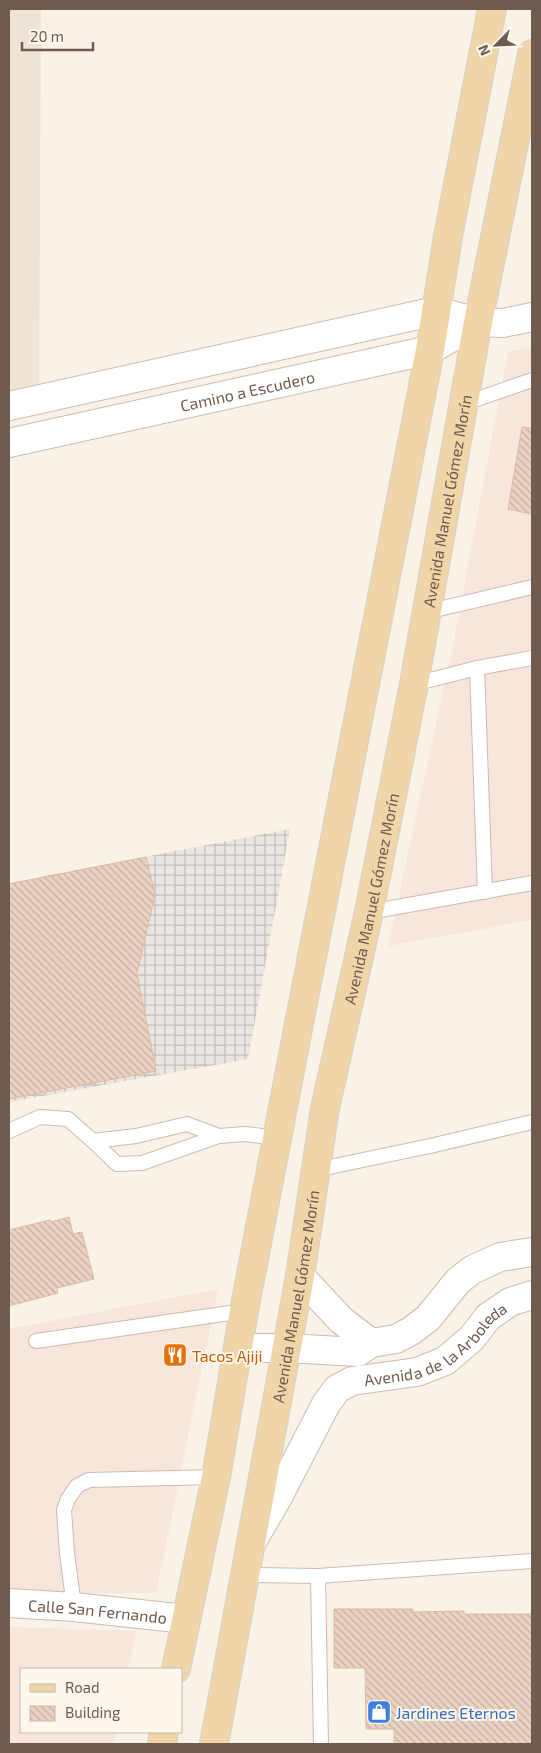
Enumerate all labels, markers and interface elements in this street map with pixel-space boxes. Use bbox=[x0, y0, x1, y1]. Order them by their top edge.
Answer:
scale bar bbox=[22, 20, 94, 52]
north arrow bbox=[471, 20, 521, 70]
text: 20 m bbox=[30, 27, 64, 45]
text: N bbox=[474, 42, 493, 59]
street label: Camino a Escudero bbox=[178, 366, 316, 414]
street label: Avenida Manuel Gómez Morín bbox=[418, 393, 475, 609]
street label: Avenida Manuel Gómez Morín bbox=[339, 791, 402, 1006]
street label: Avenida Manuel Gómez Morín bbox=[267, 1189, 322, 1404]
street label: Avenida de la Arboleda bbox=[363, 1298, 510, 1389]
restaurant icon: Tacos Ajiji bbox=[162, 1342, 188, 1368]
place label: Tacos Ajiji bbox=[192, 1346, 263, 1366]
street label: Calle San Fernando bbox=[28, 1595, 168, 1626]
legend bbox=[20, 1668, 182, 1733]
text: Road bbox=[65, 1678, 100, 1696]
shop icon: Jardines Eternos bbox=[366, 1699, 392, 1725]
text: Building bbox=[65, 1703, 121, 1721]
place label: Jardines Eternos bbox=[396, 1703, 516, 1722]

